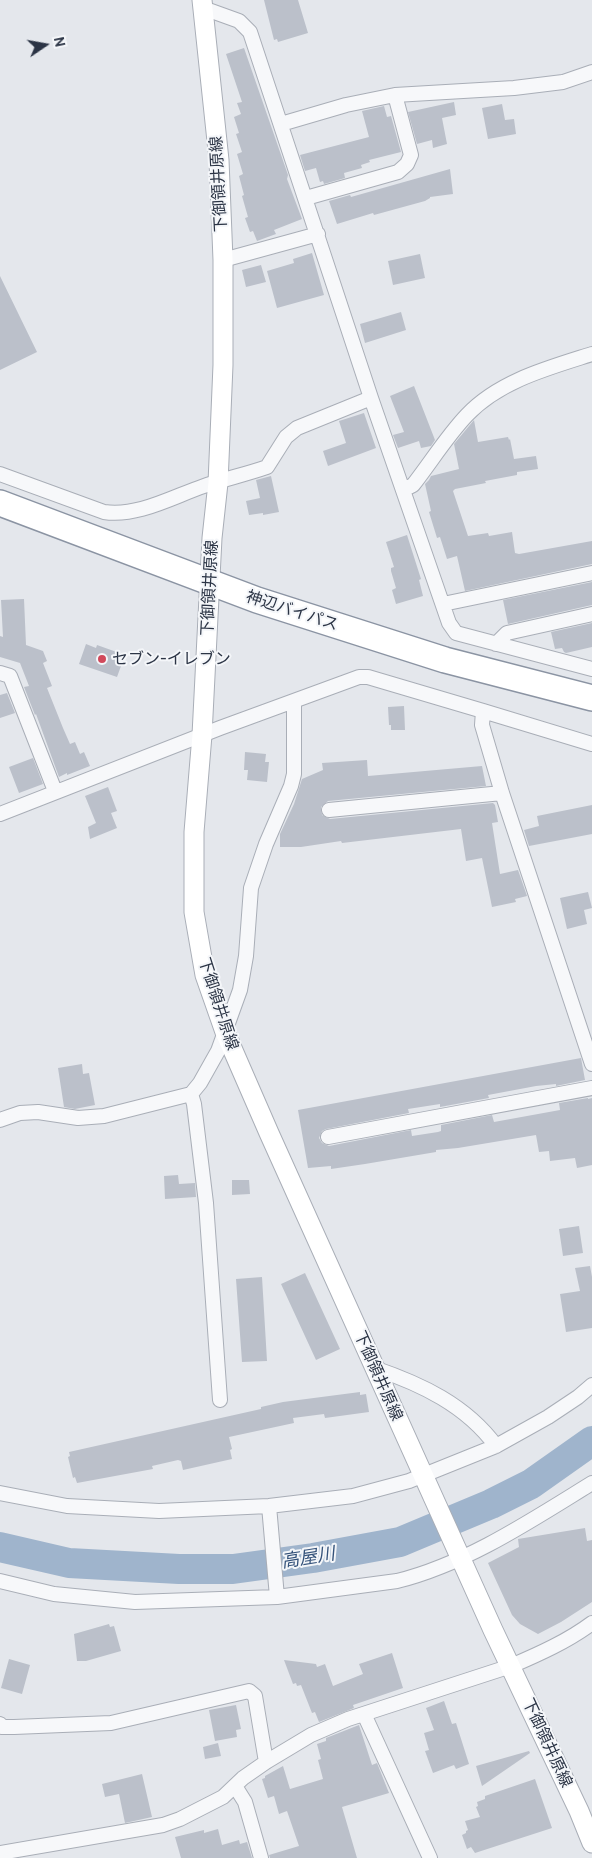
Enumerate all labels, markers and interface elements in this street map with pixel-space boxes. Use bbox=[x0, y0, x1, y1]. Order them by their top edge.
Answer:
north arrow bbox=[20, 20, 70, 70]
text: N bbox=[50, 35, 70, 49]
street label: 下御領井原線 bbox=[207, 136, 231, 232]
street label: 下御領井原線 bbox=[198, 540, 222, 636]
street label: 神辺バイパス bbox=[243, 587, 341, 635]
place label: セブン-イレブン bbox=[112, 649, 231, 669]
marker: セブン-イレブン bbox=[96, 653, 108, 665]
street label: 下御領井原線 bbox=[194, 955, 242, 1053]
street label: 下御領井原線 bbox=[350, 1328, 406, 1424]
water label: 高屋川 bbox=[280, 1543, 336, 1573]
street label: 下御領井原線 bbox=[518, 1695, 576, 1791]

